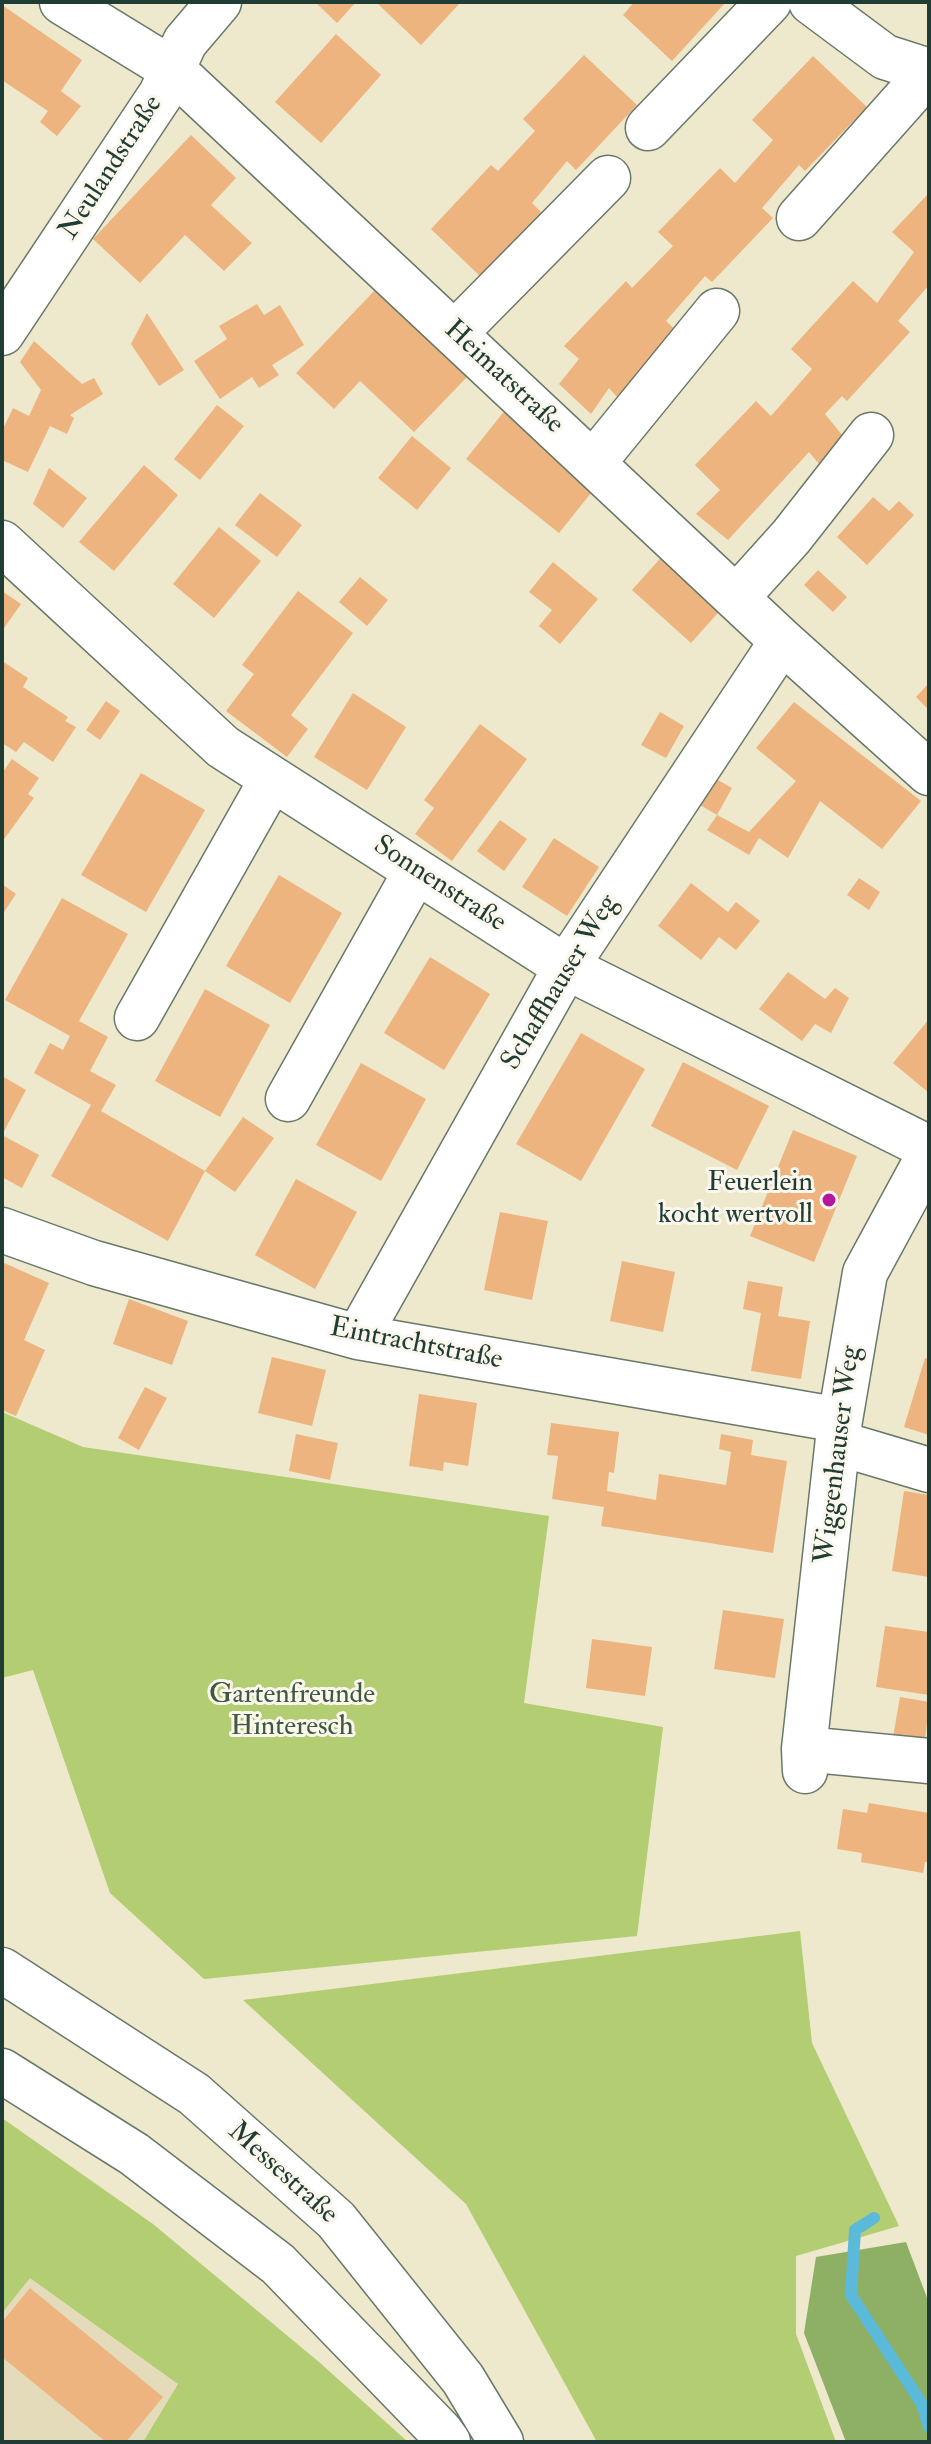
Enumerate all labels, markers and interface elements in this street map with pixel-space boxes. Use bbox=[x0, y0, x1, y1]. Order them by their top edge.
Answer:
street label: Neulandstraße bbox=[53, 90, 171, 246]
street label: Heimatstraße bbox=[436, 314, 570, 442]
street label: Sonnenstraße bbox=[366, 830, 512, 940]
street label: Schaffhauser Weg bbox=[495, 889, 627, 1077]
place label: Feuerlein kocht wertvoll bbox=[658, 1167, 813, 1233]
marker: Feuerlein kocht wertvoll bbox=[820, 1191, 838, 1209]
street label: Eintrachtstraße bbox=[327, 1312, 505, 1378]
street label: Wiggenhauser Weg bbox=[809, 1344, 869, 1566]
park label: Gartenfreunde Hinteresch bbox=[209, 1679, 375, 1745]
street label: Messestraße bbox=[220, 2116, 344, 2232]

